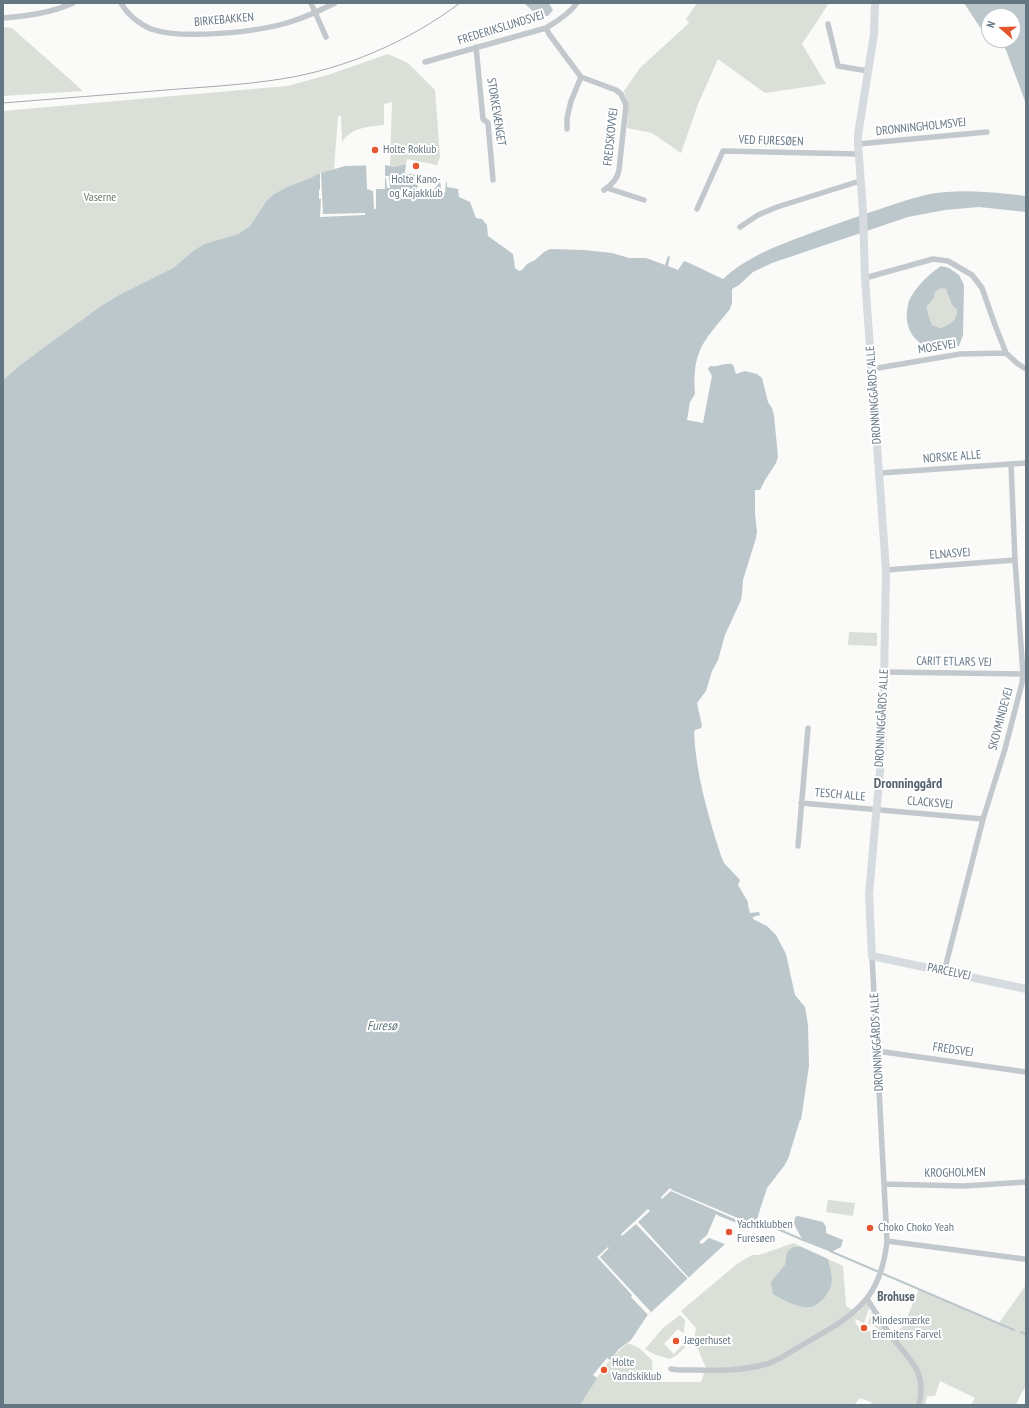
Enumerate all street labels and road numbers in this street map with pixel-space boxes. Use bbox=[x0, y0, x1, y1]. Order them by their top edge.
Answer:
street label: FREDERIKSLUNDSVEJ bbox=[456, 8, 546, 48]
street label: BIRKEBAKKEN bbox=[193, 10, 255, 30]
street label: STORKEVÆNGET bbox=[483, 77, 509, 147]
street label: FREDSKOVVEJ bbox=[601, 107, 621, 167]
street label: DRONNINGHOLMSVEJ bbox=[875, 115, 967, 139]
street label: VED FURESØEN bbox=[738, 133, 804, 149]
street label: MOSEVEJ bbox=[917, 337, 957, 357]
street label: DRONNINGGÅRDS ALLE bbox=[863, 345, 885, 445]
street label: NORSKE ALLE bbox=[922, 448, 982, 466]
street label: ELNASVEJ bbox=[929, 545, 971, 563]
street label: CARIT ETLARS VEJ bbox=[916, 654, 992, 670]
street label: DRONNINGGÅRDS ALLE bbox=[872, 668, 892, 768]
street label: SKOVMINDEVEJ bbox=[986, 686, 1016, 752]
street label: TESCH ALLE bbox=[814, 786, 866, 804]
street label: CLACKSVEJ bbox=[906, 794, 954, 812]
street label: PARCELVEJ bbox=[926, 960, 972, 984]
street label: DRONNINGGÅRDS ALLE bbox=[867, 992, 887, 1092]
street label: FREDSVEJ bbox=[932, 1040, 974, 1060]
street label: KROGHOLMEN bbox=[924, 1165, 986, 1181]

